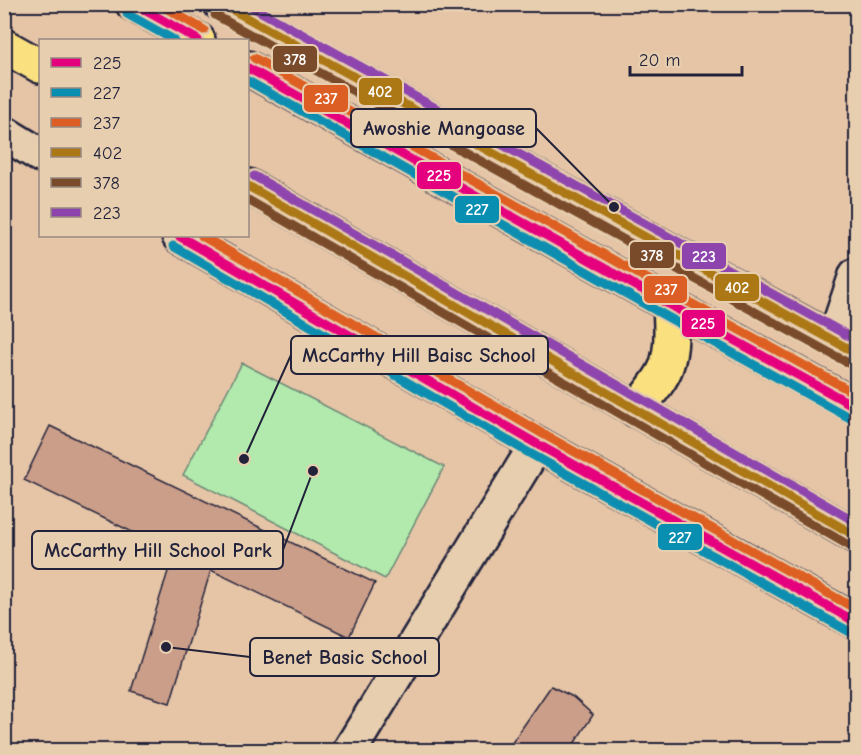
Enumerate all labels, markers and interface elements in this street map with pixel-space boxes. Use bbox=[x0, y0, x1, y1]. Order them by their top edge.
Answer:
legend bbox=[39, 39, 249, 237]
scale bar bbox=[630, 39, 742, 77]
line badge: 378 bbox=[272, 45, 318, 73]
text: 20 m bbox=[639, 50, 680, 71]
text: 378 bbox=[284, 51, 306, 69]
text: 225 bbox=[93, 53, 122, 74]
line badge: 402 bbox=[358, 77, 403, 106]
text: 227 bbox=[93, 83, 121, 104]
text: 402 bbox=[368, 83, 392, 101]
line badge: 237 bbox=[303, 84, 349, 113]
text: 237 bbox=[314, 90, 338, 108]
callout: Awoshie Mangoase bbox=[351, 109, 536, 147]
text: 237 bbox=[93, 113, 121, 134]
text: Awoshie Mangoase bbox=[363, 117, 525, 140]
text: 402 bbox=[93, 143, 122, 164]
line badge: 225 bbox=[416, 161, 462, 190]
text: 225 bbox=[427, 167, 451, 185]
text: 378 bbox=[93, 173, 120, 194]
line badge: 227 bbox=[454, 195, 500, 224]
text: 227 bbox=[466, 201, 489, 219]
text: 223 bbox=[93, 203, 121, 224]
line badge: 378 bbox=[629, 241, 675, 269]
line badge: 223 bbox=[681, 242, 727, 270]
text: 378 bbox=[641, 247, 663, 265]
text: 223 bbox=[692, 248, 716, 266]
line badge: 402 bbox=[714, 273, 760, 302]
line badge: 237 bbox=[643, 275, 688, 304]
text: 402 bbox=[725, 279, 749, 297]
text: 237 bbox=[654, 281, 678, 299]
line badge: 225 bbox=[681, 309, 726, 338]
text: 225 bbox=[691, 315, 715, 333]
callout: McCarthy Hill Baisc School bbox=[291, 336, 548, 374]
text: McCarthy Hill Baisc School bbox=[302, 344, 536, 367]
line badge: 227 bbox=[657, 523, 703, 551]
text: 227 bbox=[669, 529, 692, 547]
callout: McCarthy Hill School Park bbox=[32, 531, 283, 569]
text: McCarthy Hill School Park bbox=[44, 539, 272, 562]
callout: Benet Basic School bbox=[250, 638, 439, 676]
text: Benet Basic School bbox=[263, 646, 427, 669]

